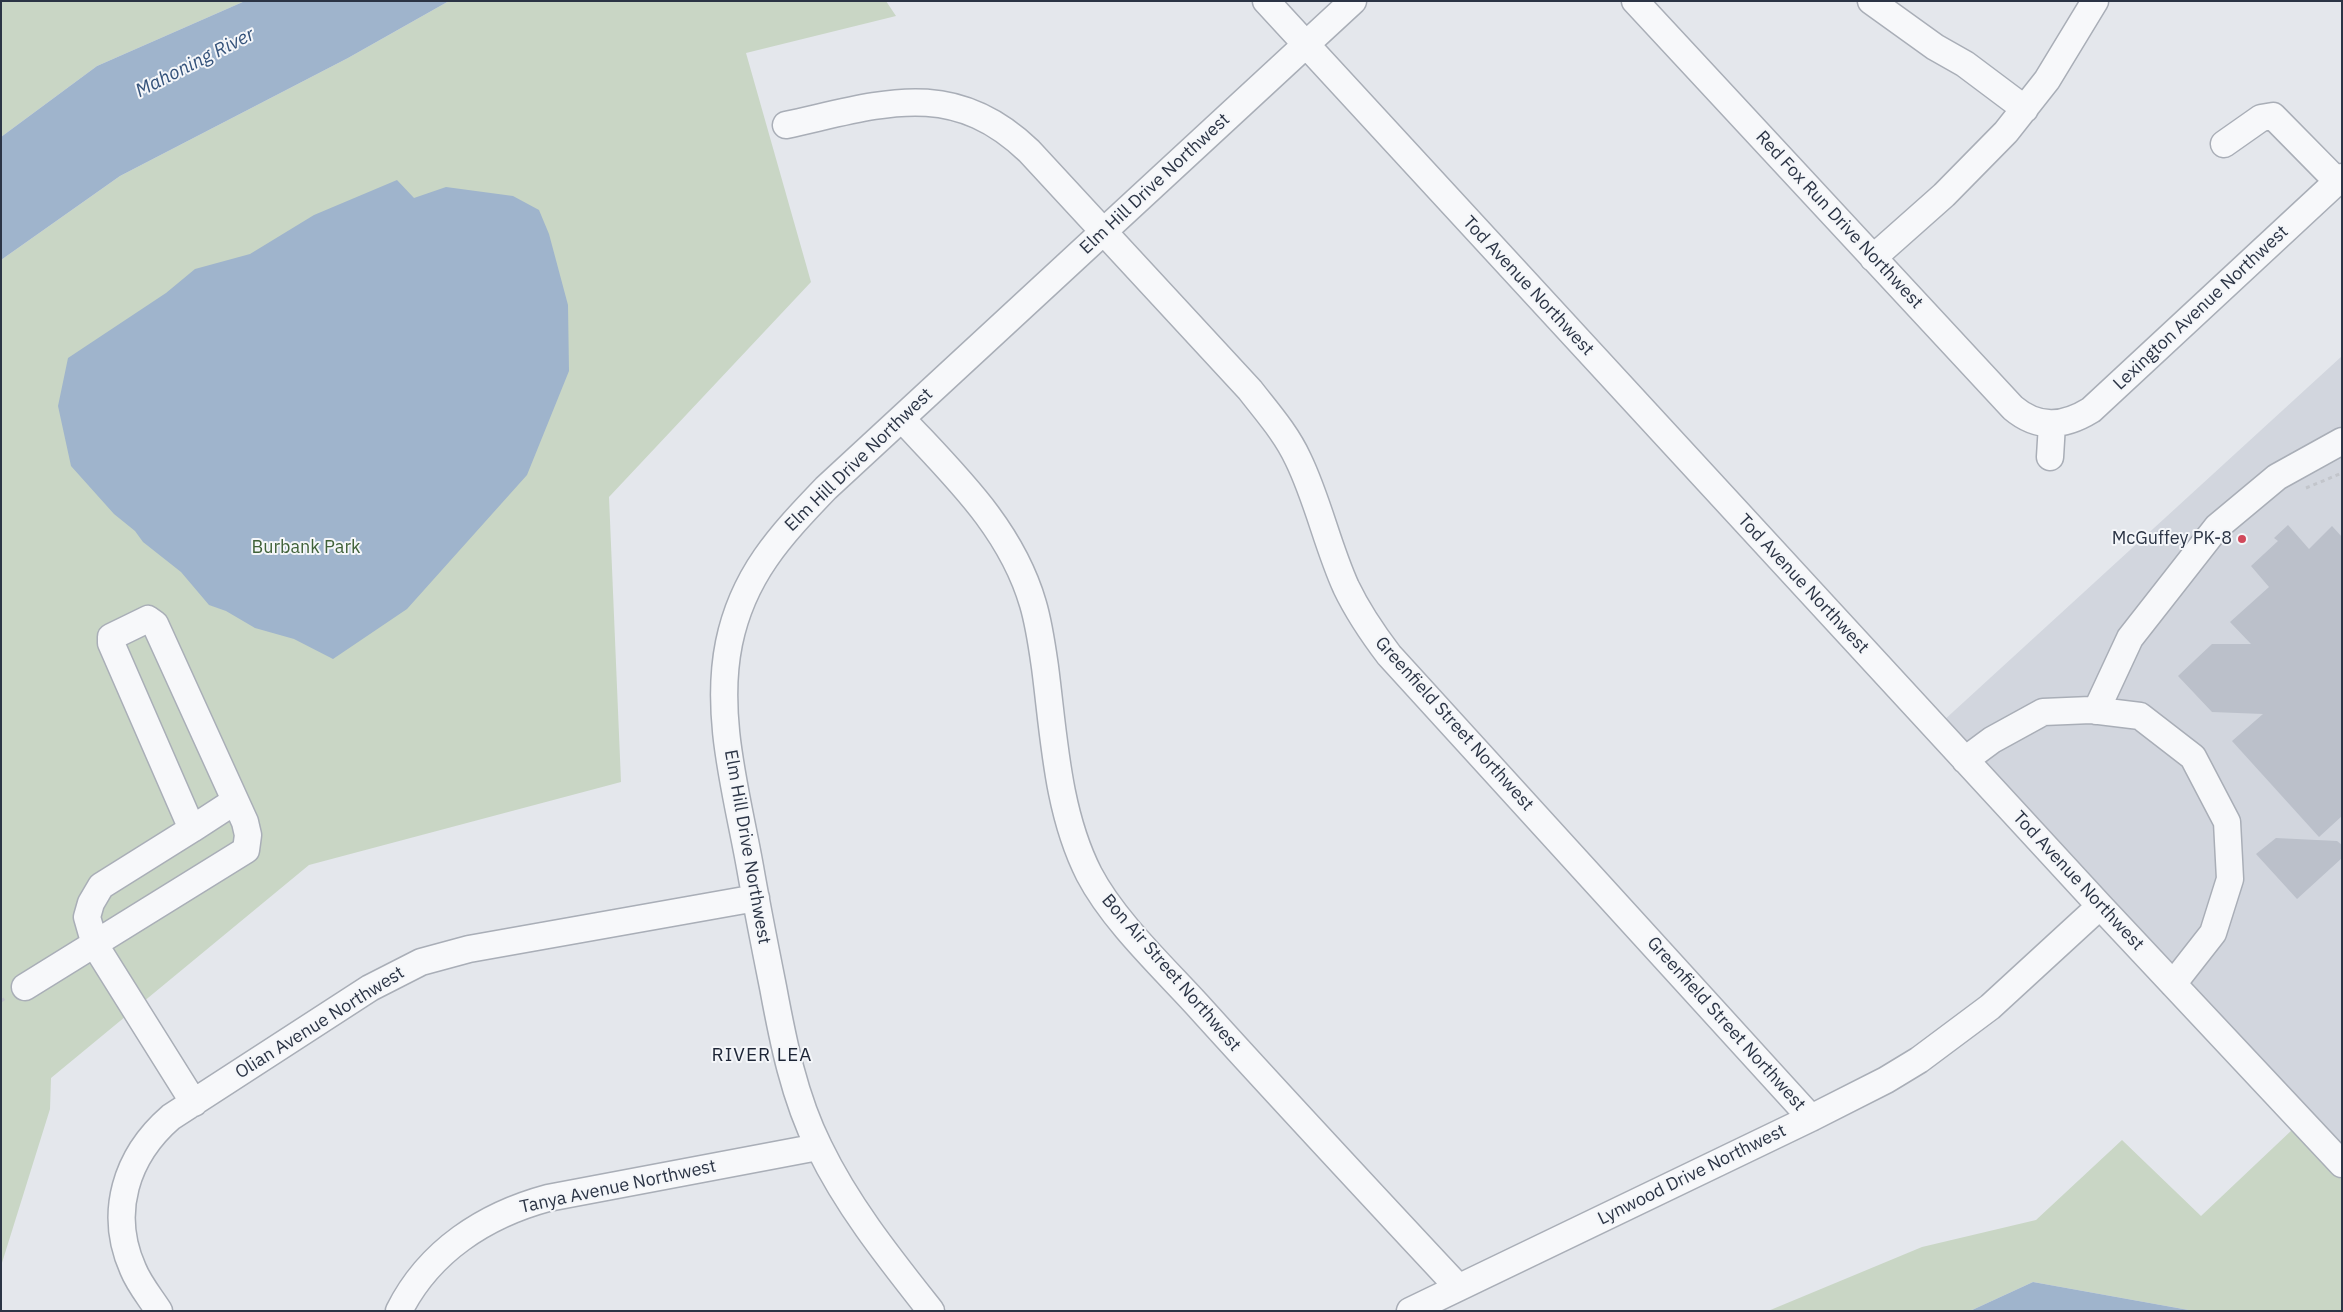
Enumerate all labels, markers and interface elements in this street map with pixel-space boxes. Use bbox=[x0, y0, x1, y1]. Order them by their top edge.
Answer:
water label: Mahoning River bbox=[132, 23, 258, 103]
street label: Elm Hill Drive Northwest bbox=[1076, 109, 1234, 259]
street label: Red Fox Run Drive Northwest bbox=[1751, 127, 1927, 313]
street label: Tod Avenue Northwest bbox=[1458, 212, 1598, 360]
street label: Lexington Avenue Northwest bbox=[2109, 221, 2293, 395]
street label: Elm Hill Drive Northwest bbox=[781, 384, 937, 536]
street label: Tod Avenue Northwest bbox=[1733, 510, 1873, 658]
place label: McGuffey PK-8 bbox=[2112, 528, 2232, 550]
marker: McGuffey PK-8 bbox=[2236, 533, 2248, 545]
park label: Burbank Park bbox=[251, 537, 361, 559]
street label: Greenfield Street Northwest bbox=[1370, 632, 1538, 816]
street label: Elm Hill Drive Northwest bbox=[719, 748, 775, 946]
street label: Tod Avenue Northwest bbox=[2008, 807, 2148, 955]
street label: Bon Air Street Northwest bbox=[1097, 890, 1245, 1056]
street label: Greenfield Street Northwest bbox=[1642, 932, 1810, 1116]
street label: Olian Avenue Northwest bbox=[232, 962, 408, 1084]
district label: RIVER LEA bbox=[710, 1045, 814, 1067]
street label: Lynwood Drive Northwest bbox=[1594, 1120, 1790, 1230]
street label: Tanya Avenue Northwest bbox=[518, 1156, 718, 1218]

